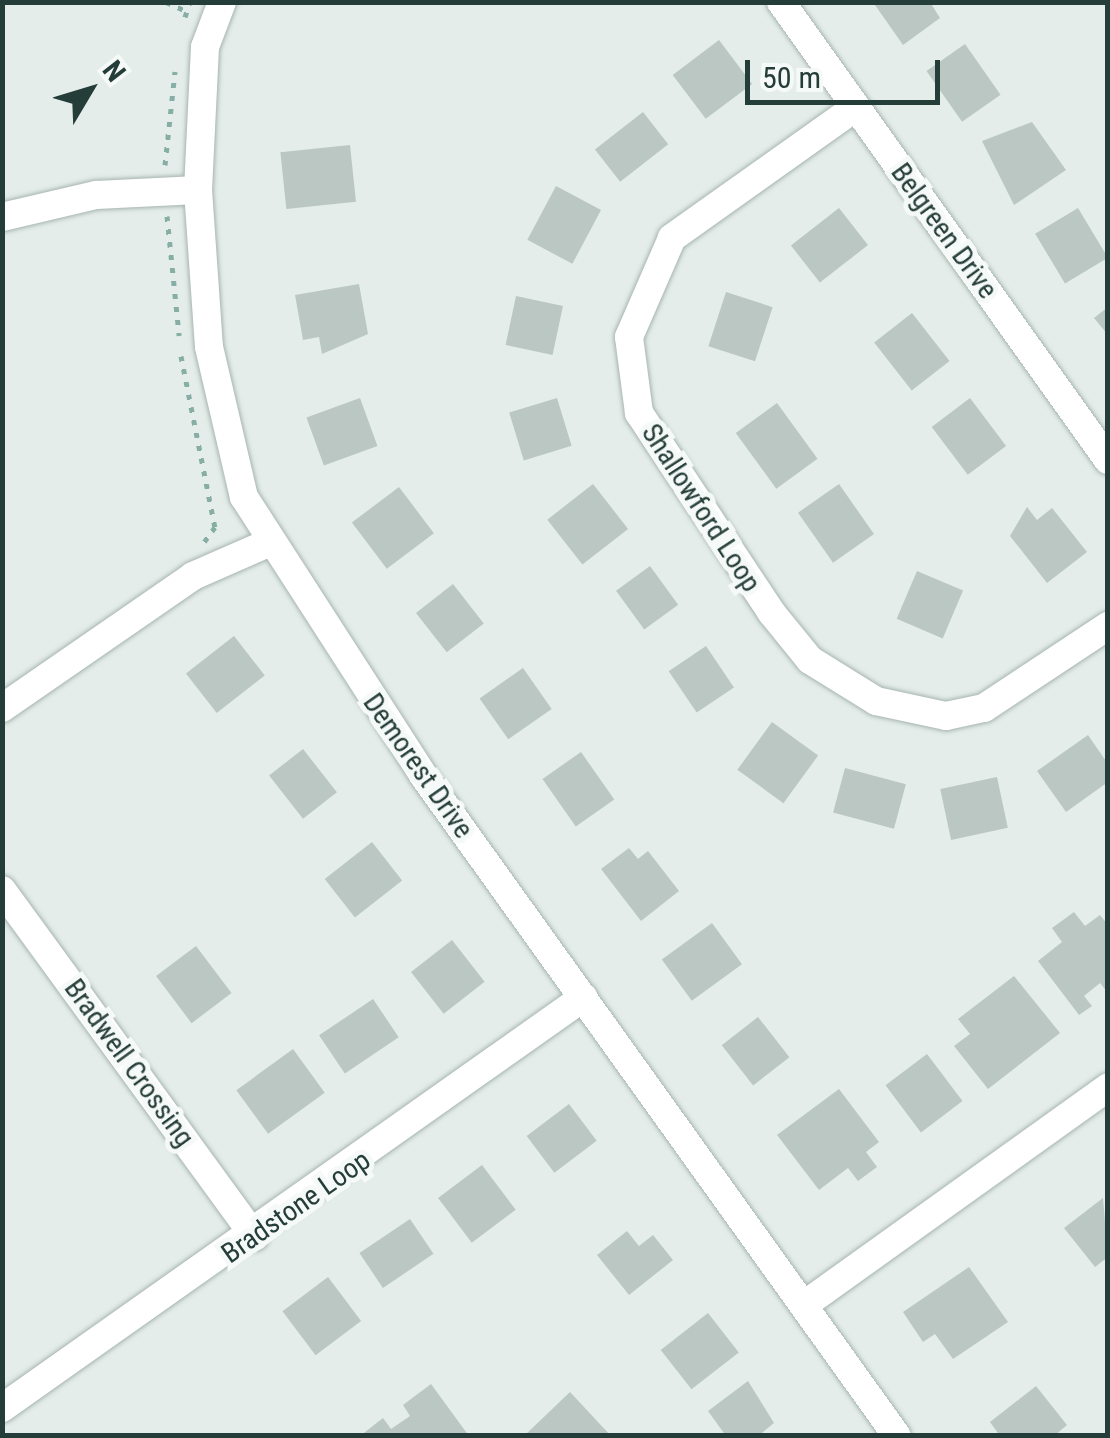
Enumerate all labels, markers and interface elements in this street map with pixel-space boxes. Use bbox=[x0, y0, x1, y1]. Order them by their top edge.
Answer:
north arrow bbox=[40, 40, 140, 140]
scale bar bbox=[750, 40, 945, 102]
text: N bbox=[96, 54, 132, 88]
text: 50 m bbox=[762, 60, 821, 95]
street label: Belgreen Drive bbox=[884, 157, 1004, 305]
street label: Shallowford Loop bbox=[634, 418, 768, 598]
street label: Demorest Drive bbox=[356, 687, 480, 845]
street label: Bradwell Crossing bbox=[57, 973, 201, 1153]
street label: Bradstone Loop bbox=[215, 1143, 377, 1271]

